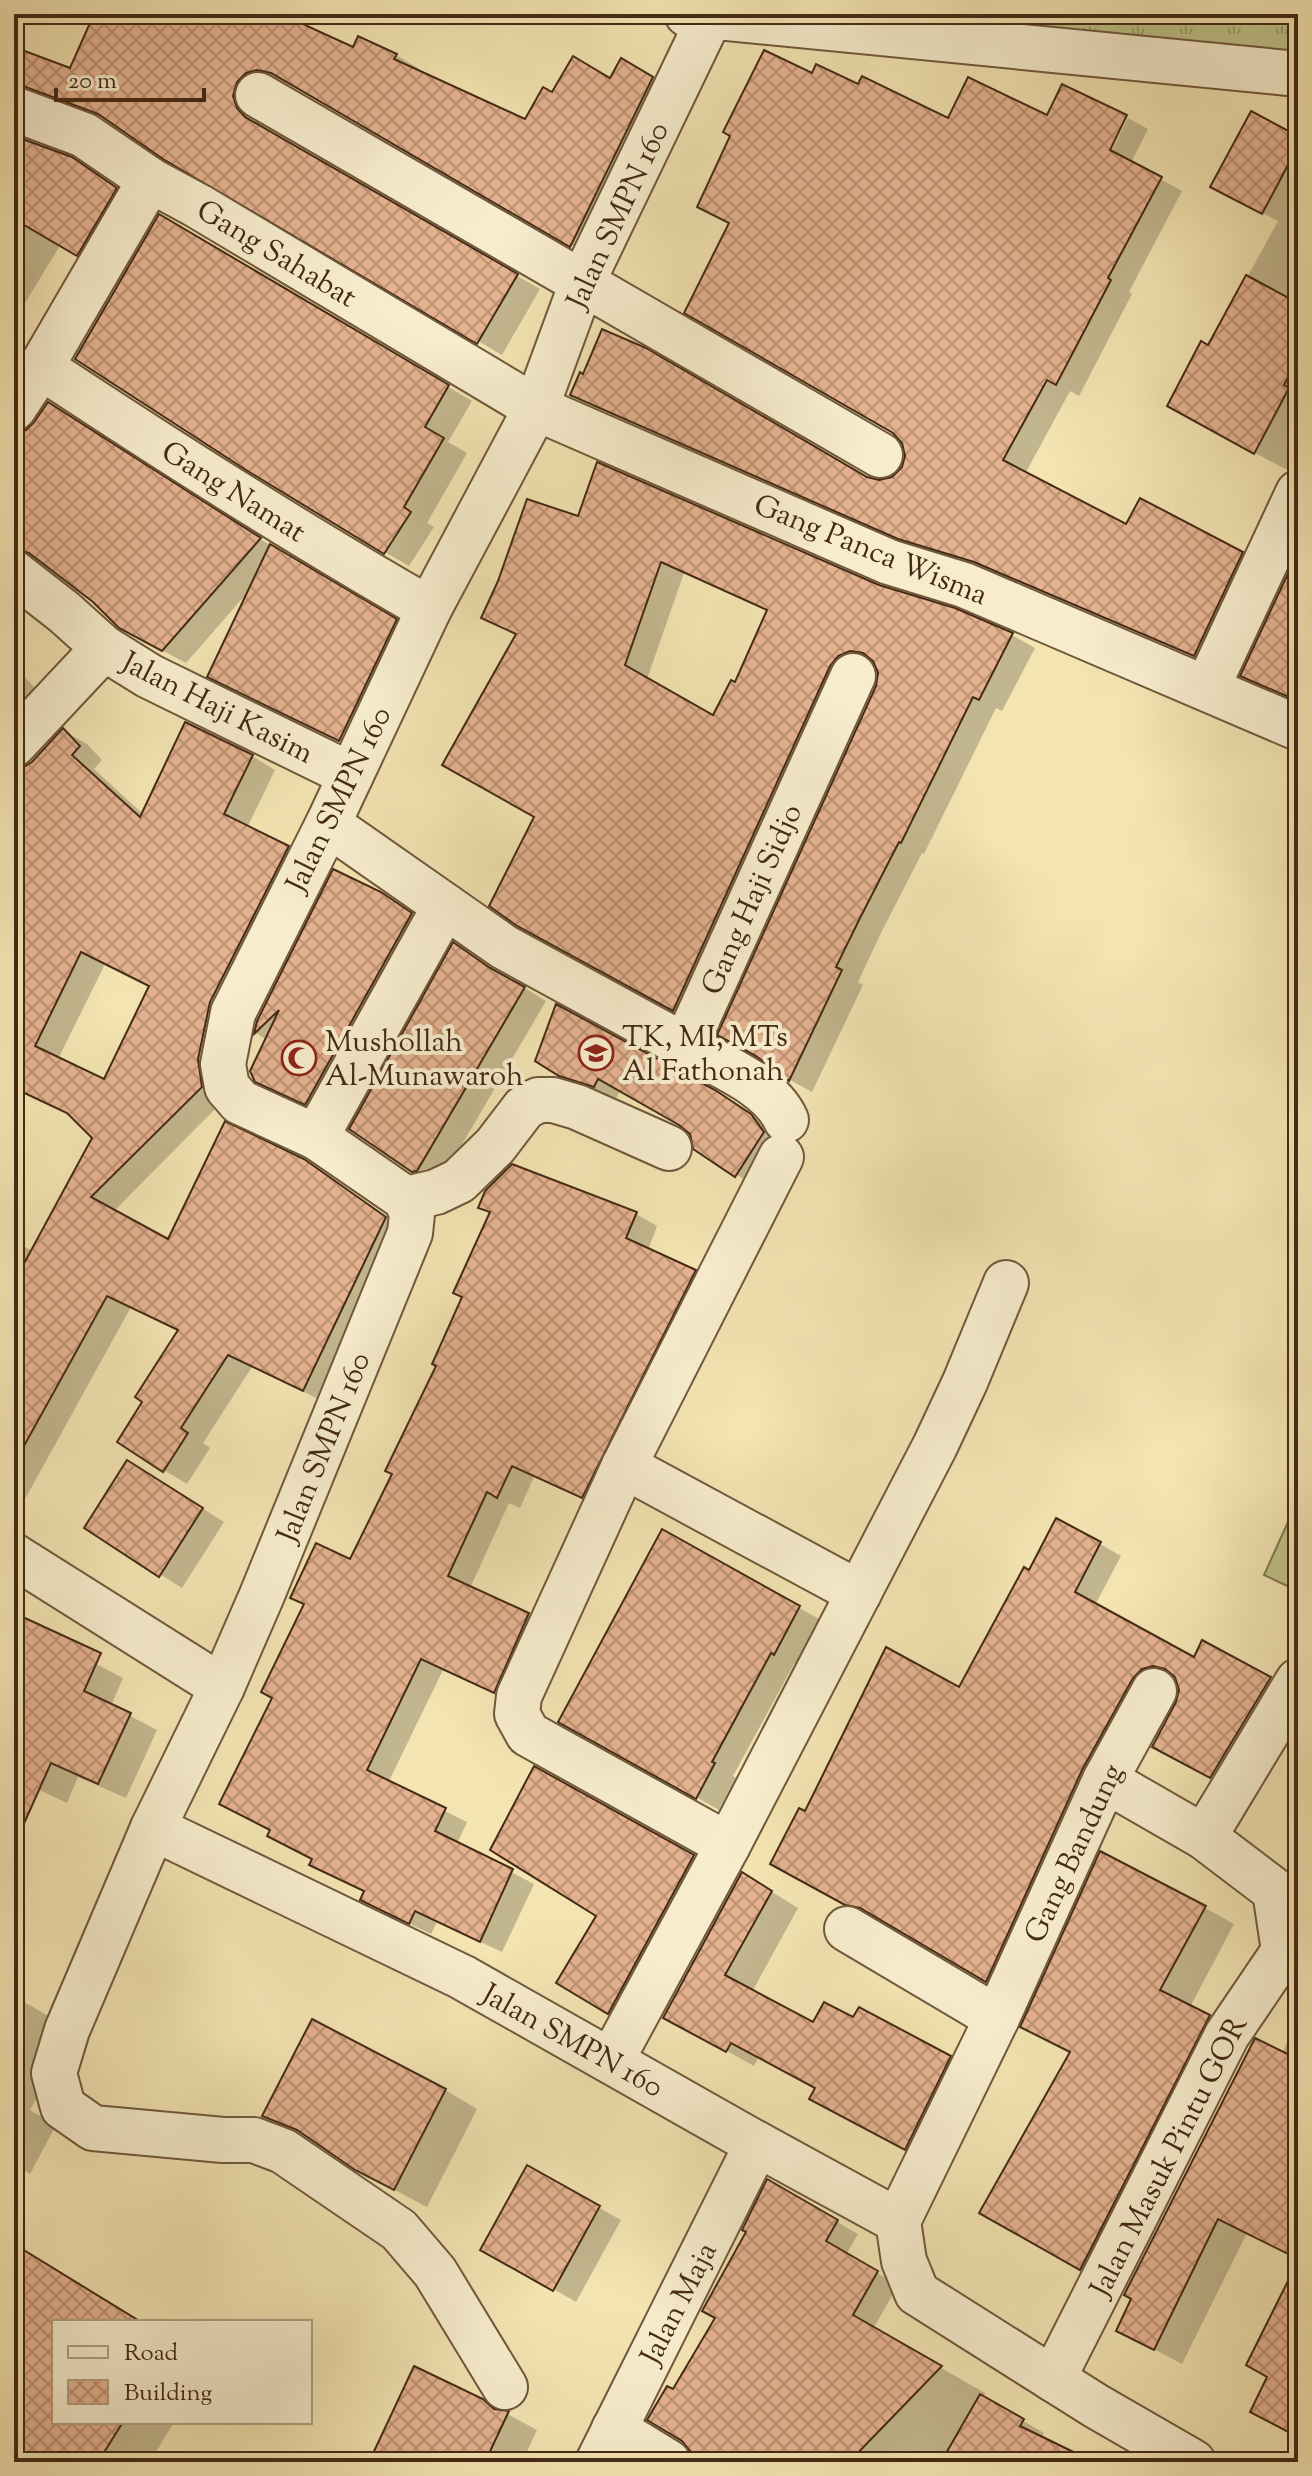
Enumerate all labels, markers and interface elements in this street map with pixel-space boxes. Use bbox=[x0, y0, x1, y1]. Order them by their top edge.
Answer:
scale bar bbox=[56, 52, 204, 102]
text: 20 m bbox=[68, 65, 117, 99]
street label: Jalan SMPN 160 bbox=[556, 116, 681, 318]
street label: Gang Sahabat bbox=[188, 190, 364, 320]
street label: Gang Namat bbox=[152, 432, 313, 555]
street label: Gang Panca Wisma bbox=[747, 485, 994, 618]
street label: Jalan Haji Kasim bbox=[112, 641, 320, 776]
street label: Jalan SMPN 160 bbox=[276, 700, 404, 902]
street label: Gang Haji Sidjo bbox=[692, 798, 815, 1002]
place label: TK, MI, MTs Al Fathonah bbox=[622, 1017, 788, 1094]
place label: Mushollah Al-Munawaroh bbox=[325, 1022, 524, 1099]
school or university icon: TK, MI, MTs Al Fathonah bbox=[577, 1034, 615, 1072]
mosque icon: Mushollah Al-Munawaroh bbox=[280, 1039, 318, 1077]
street label: Jalan SMPN 160 bbox=[267, 1346, 383, 1551]
street label: Gang Bandung bbox=[1015, 1758, 1136, 1951]
street label: Jalan SMPN 160 bbox=[471, 1974, 670, 2110]
street label: Jalan Masuk Pintu GOR bbox=[1080, 2009, 1260, 2307]
street label: Jalan Maja bbox=[630, 2235, 729, 2375]
legend bbox=[52, 2320, 312, 2424]
text: Road bbox=[124, 2337, 178, 2371]
text: Building bbox=[124, 2377, 213, 2411]

